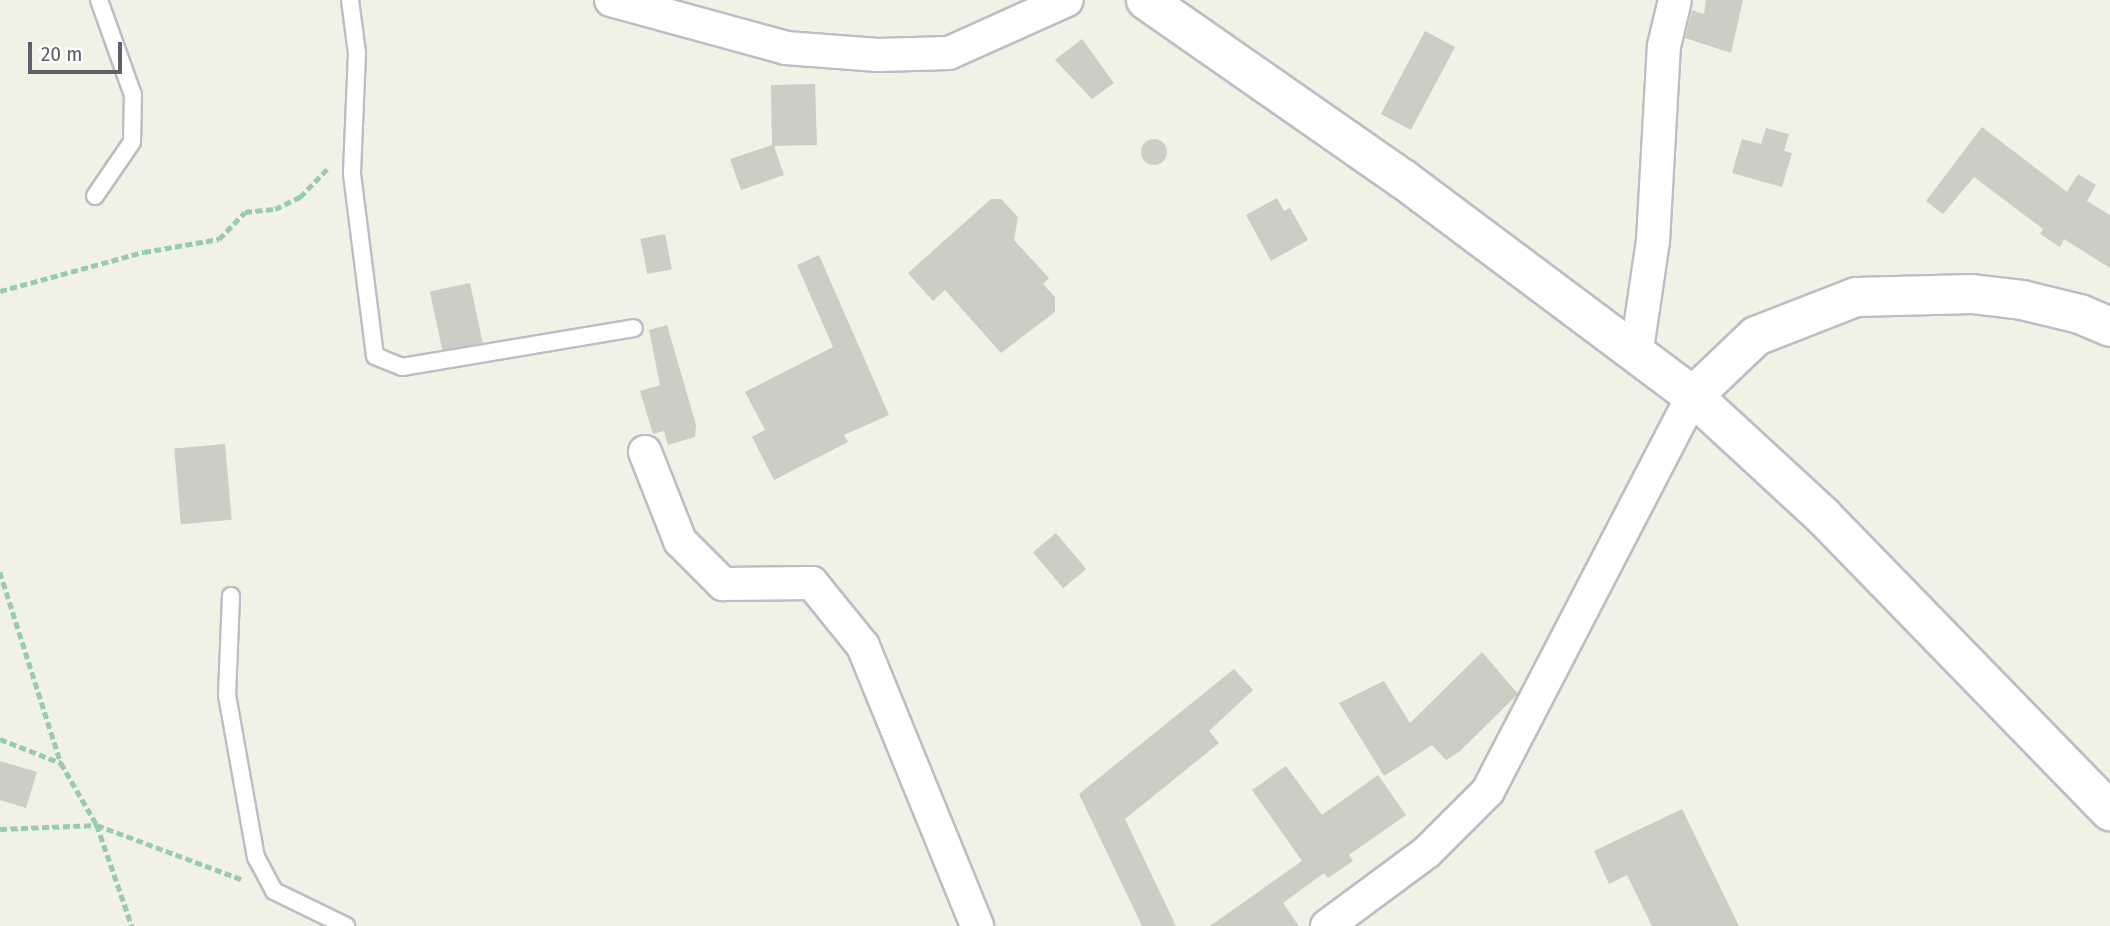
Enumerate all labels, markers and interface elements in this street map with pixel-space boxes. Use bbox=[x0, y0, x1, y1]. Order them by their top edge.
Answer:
scale bar bbox=[32, 28, 126, 72]
text: 20 m bbox=[41, 41, 82, 67]

